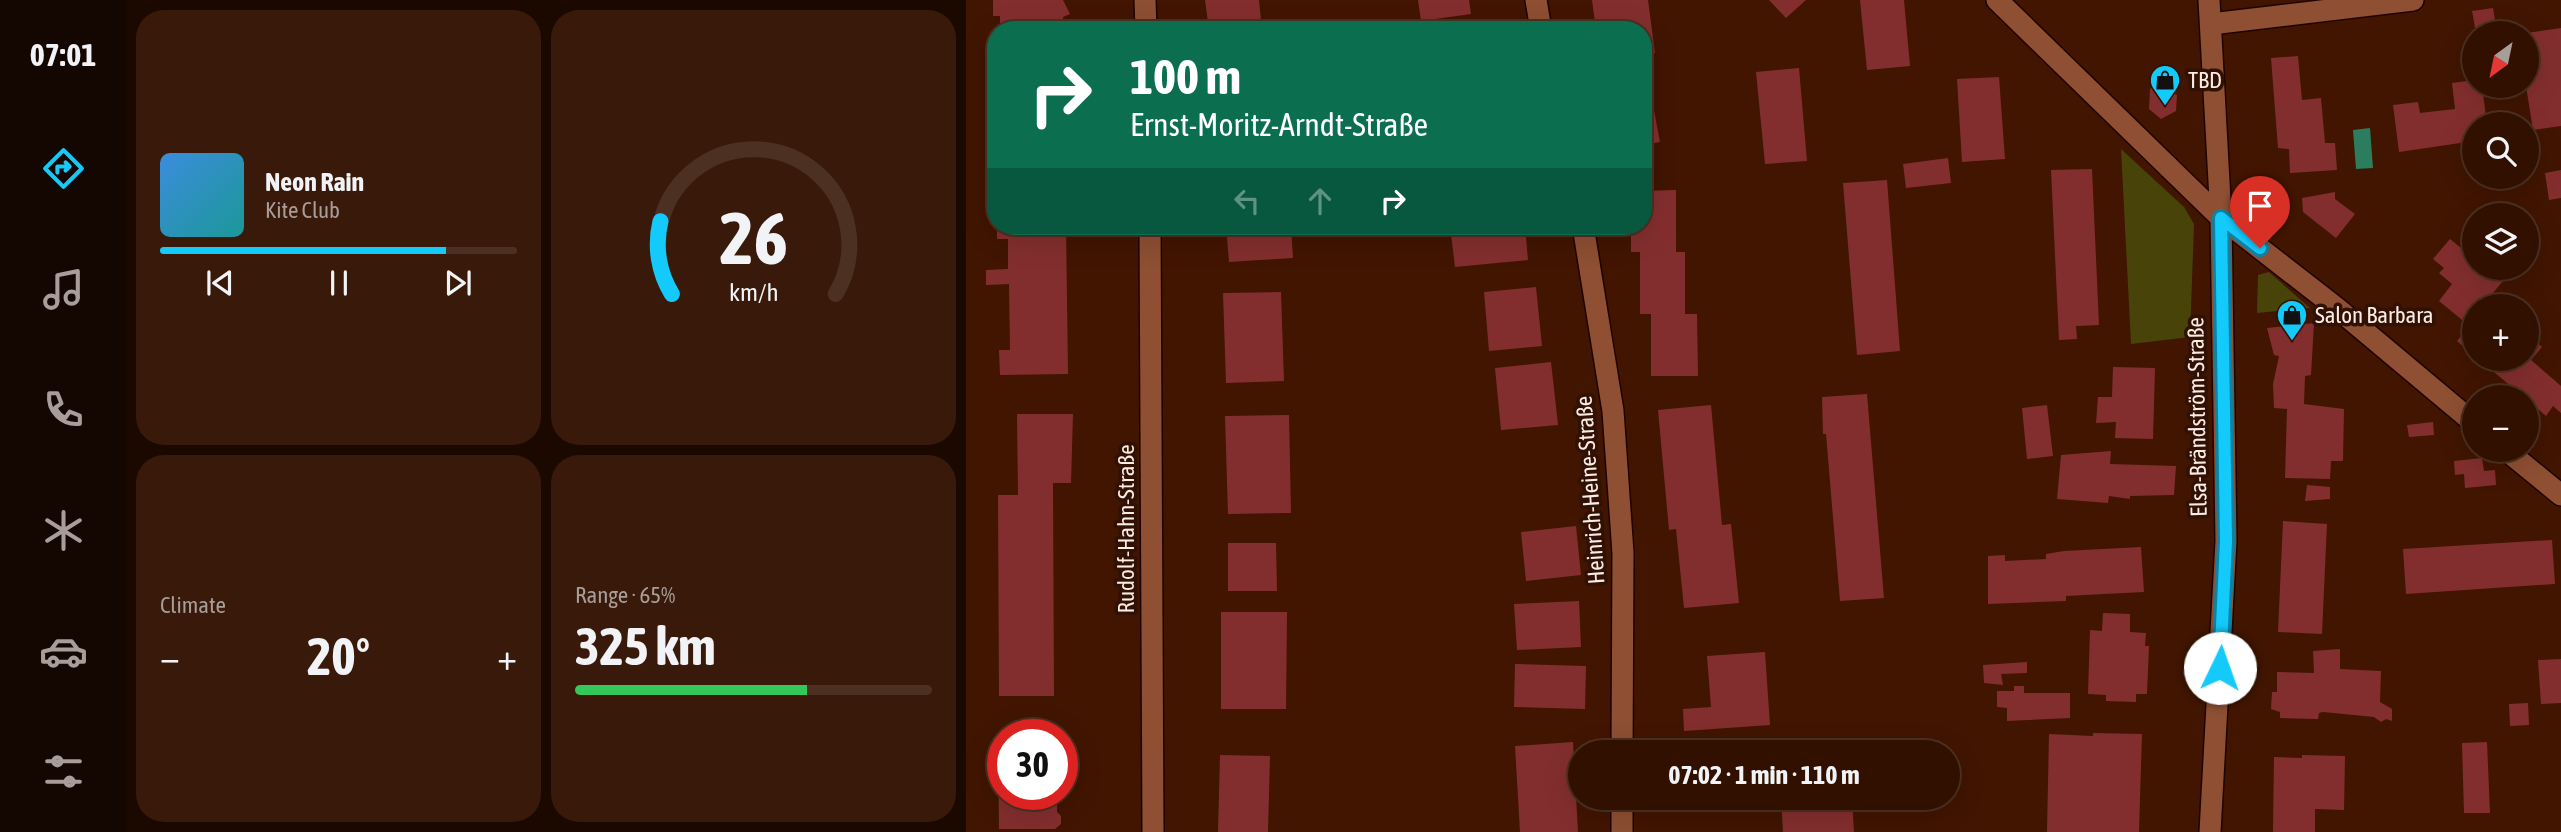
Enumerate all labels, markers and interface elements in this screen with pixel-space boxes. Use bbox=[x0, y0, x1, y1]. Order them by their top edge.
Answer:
north arrow bbox=[2462, 21, 2539, 98]
map controls bbox=[2462, 21, 2539, 462]
text: 07:01 bbox=[30, 36, 96, 73]
text: 100 m bbox=[1130, 48, 1241, 104]
icon: right bbox=[1015, 49, 1106, 140]
shop icon: TBD bbox=[2148, 63, 2182, 107]
place label: TBD bbox=[2188, 67, 2222, 93]
text: Ernst-Moritz-Arndt-Straße bbox=[1130, 106, 1428, 143]
button: search bbox=[2462, 112, 2539, 189]
icon: directions bbox=[39, 144, 88, 193]
text: Neon Rain bbox=[265, 167, 364, 197]
pin bbox=[2230, 176, 2290, 248]
icon: left bbox=[1228, 182, 1266, 220]
icon: ahead bbox=[1301, 182, 1339, 220]
icon: right bbox=[1374, 182, 1412, 220]
icon: arrive bbox=[2241, 187, 2279, 225]
text: 26 bbox=[719, 196, 788, 279]
text: Kite Club bbox=[265, 197, 340, 223]
button: layers bbox=[2462, 203, 2539, 280]
icon: previous bbox=[201, 264, 239, 302]
icon: pause bbox=[320, 264, 358, 302]
icon: next bbox=[439, 264, 477, 302]
icon: music bbox=[39, 265, 88, 314]
text: km/h bbox=[729, 278, 778, 306]
button: + bbox=[2462, 294, 2539, 371]
shop icon: Salon Barbara bbox=[2275, 298, 2309, 342]
place label: Salon Barbara bbox=[2315, 302, 2433, 328]
street label: Elsa-Brändström-Straße bbox=[2182, 317, 2212, 517]
icon: phone bbox=[39, 385, 88, 434]
button: − bbox=[2462, 385, 2539, 462]
street label: Heinrich-Heine-Straße bbox=[1570, 395, 1610, 585]
street label: Rudolf-Hahn-Straße bbox=[1113, 444, 1139, 614]
icon: climate bbox=[39, 506, 88, 555]
text: Range · 65% bbox=[575, 582, 675, 608]
text: Climate bbox=[160, 592, 226, 618]
text: 325 km bbox=[575, 616, 716, 676]
text: 20° bbox=[307, 626, 370, 686]
icon: car bbox=[39, 627, 88, 676]
position arrow bbox=[2183, 631, 2257, 705]
text: − bbox=[160, 635, 180, 678]
text: + bbox=[497, 635, 517, 678]
speed limit sign: 30 bbox=[987, 719, 1078, 810]
icon: filters bbox=[39, 747, 88, 796]
text: 07:02 · 1 min · 110 m bbox=[1668, 760, 1860, 790]

